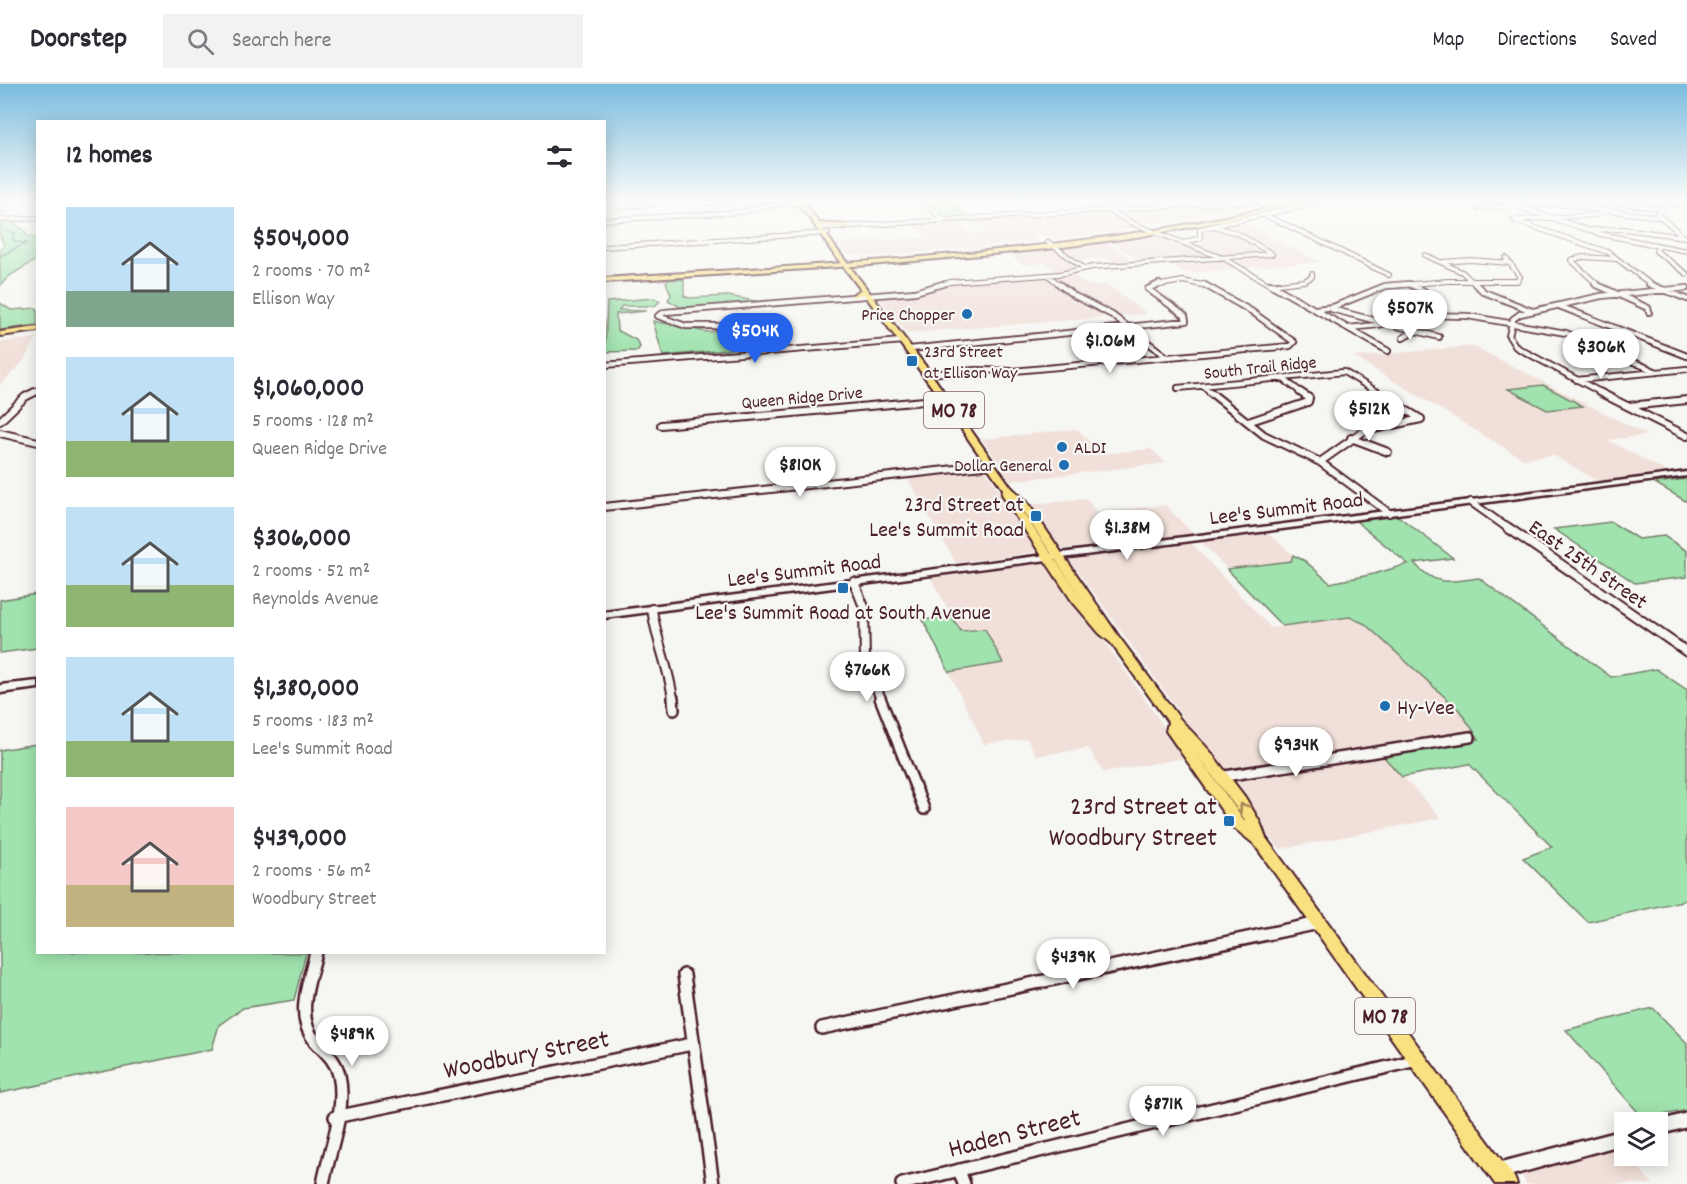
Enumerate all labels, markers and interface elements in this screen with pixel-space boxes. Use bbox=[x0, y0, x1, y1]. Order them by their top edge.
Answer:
search box bbox=[163, 14, 583, 68]
text: Doorstep bbox=[30, 21, 127, 61]
icon: search bbox=[184, 25, 217, 58]
text: Search here bbox=[232, 26, 332, 57]
text: Map bbox=[1433, 26, 1464, 56]
text: Directions bbox=[1497, 26, 1577, 56]
text: Saved bbox=[1610, 26, 1657, 56]
text: 12 homes bbox=[66, 138, 153, 175]
icon: filters bbox=[543, 140, 576, 173]
text: $504,000 bbox=[252, 221, 350, 258]
icon: home bbox=[114, 231, 186, 303]
text: 2 rooms · 70 m² bbox=[252, 258, 371, 286]
text: Ellison Way bbox=[252, 286, 334, 314]
pin: $507K bbox=[1368, 290, 1452, 341]
text: $507K bbox=[1386, 295, 1434, 323]
place label: Price Chopper bbox=[861, 304, 955, 329]
marker: Price Chopper bbox=[960, 307, 974, 321]
pin: $504K bbox=[713, 313, 797, 364]
text: $504K bbox=[731, 318, 779, 346]
pin: $1.06M bbox=[1061, 323, 1159, 374]
text: $1.06M bbox=[1085, 328, 1135, 356]
pin: $306K bbox=[1559, 329, 1643, 380]
text: $306K bbox=[1577, 334, 1625, 362]
place label: 23rd Street at Ellison Way bbox=[924, 341, 1018, 387]
street label: South Trail Ridge bbox=[1203, 351, 1318, 388]
marker: 23rd Street at Ellison Way bbox=[905, 354, 919, 368]
text: $1,060,000 bbox=[252, 371, 364, 408]
icon: home bbox=[114, 381, 186, 453]
street label: Queen Ridge Drive bbox=[741, 382, 864, 417]
pin: $512K bbox=[1327, 391, 1411, 442]
road number: MO 78 bbox=[924, 392, 984, 428]
text: $512K bbox=[1348, 396, 1390, 424]
text: 5 rooms · 128 m² bbox=[252, 408, 374, 436]
text: Queen Ridge Drive bbox=[252, 436, 387, 464]
place label: ALDI bbox=[1074, 437, 1106, 462]
marker: ALDI bbox=[1055, 440, 1069, 454]
pin: $810K bbox=[758, 447, 842, 498]
text: $810K bbox=[779, 452, 821, 480]
place label: Dollar General bbox=[954, 455, 1053, 480]
marker: Dollar General bbox=[1057, 458, 1071, 472]
street label: Lee's Summit Road bbox=[1208, 486, 1365, 535]
place label: 23rd Street at Lee's Summit Road bbox=[869, 491, 1024, 547]
marker: 23rd Street at Lee's Summit Road bbox=[1029, 509, 1043, 523]
pin: $1.38M bbox=[1078, 510, 1176, 561]
street label: East 25th Street bbox=[1521, 513, 1653, 618]
text: $1.38M bbox=[1104, 515, 1150, 543]
text: $306,000 bbox=[252, 521, 351, 558]
icon: home bbox=[114, 531, 186, 603]
street label: Lee's Summit Road bbox=[726, 548, 883, 597]
text: 2 rooms · 52 m² bbox=[252, 558, 370, 586]
marker: Lee's Summit Road at South Avenue bbox=[836, 581, 850, 595]
text: Reynolds Avenue bbox=[252, 586, 379, 614]
place label: Lee's Summit Road at South Avenue bbox=[695, 599, 991, 630]
pin: $766K bbox=[825, 652, 909, 703]
text: $766K bbox=[844, 657, 890, 685]
text: $1,380,000 bbox=[252, 671, 359, 708]
icon: home bbox=[114, 681, 186, 753]
place label: Hy-Vee bbox=[1397, 694, 1455, 725]
marker: Hy-Vee bbox=[1378, 699, 1392, 713]
text: 5 rooms · 183 m² bbox=[252, 708, 374, 736]
pin: $934K bbox=[1254, 727, 1338, 778]
text: $934K bbox=[1273, 732, 1319, 760]
text: Lee's Summit Road bbox=[252, 736, 393, 764]
place label: 23rd Street at Woodbury Street bbox=[1049, 789, 1217, 859]
one-way arrow bbox=[1239, 803, 1250, 814]
marker: 23rd Street at Woodbury Street bbox=[1222, 814, 1236, 828]
text: $439,000 bbox=[252, 821, 347, 858]
icon: home bbox=[114, 831, 186, 903]
text: 2 rooms · 56 m² bbox=[252, 858, 371, 886]
text: Woodbury Street bbox=[252, 886, 377, 914]
pin: $439K bbox=[1031, 939, 1115, 990]
text: $439K bbox=[1050, 944, 1096, 972]
road number: MO 78 bbox=[1355, 998, 1415, 1034]
pin: $489K bbox=[310, 1016, 394, 1067]
text: $489K bbox=[330, 1021, 374, 1049]
street label: Woodbury Street bbox=[440, 1021, 613, 1092]
pin: $871K bbox=[1121, 1086, 1205, 1137]
text: $871K bbox=[1143, 1091, 1183, 1119]
street label: Haden Street bbox=[944, 1100, 1085, 1171]
map controls bbox=[1614, 1112, 1668, 1166]
button: layers bbox=[1614, 1112, 1668, 1166]

